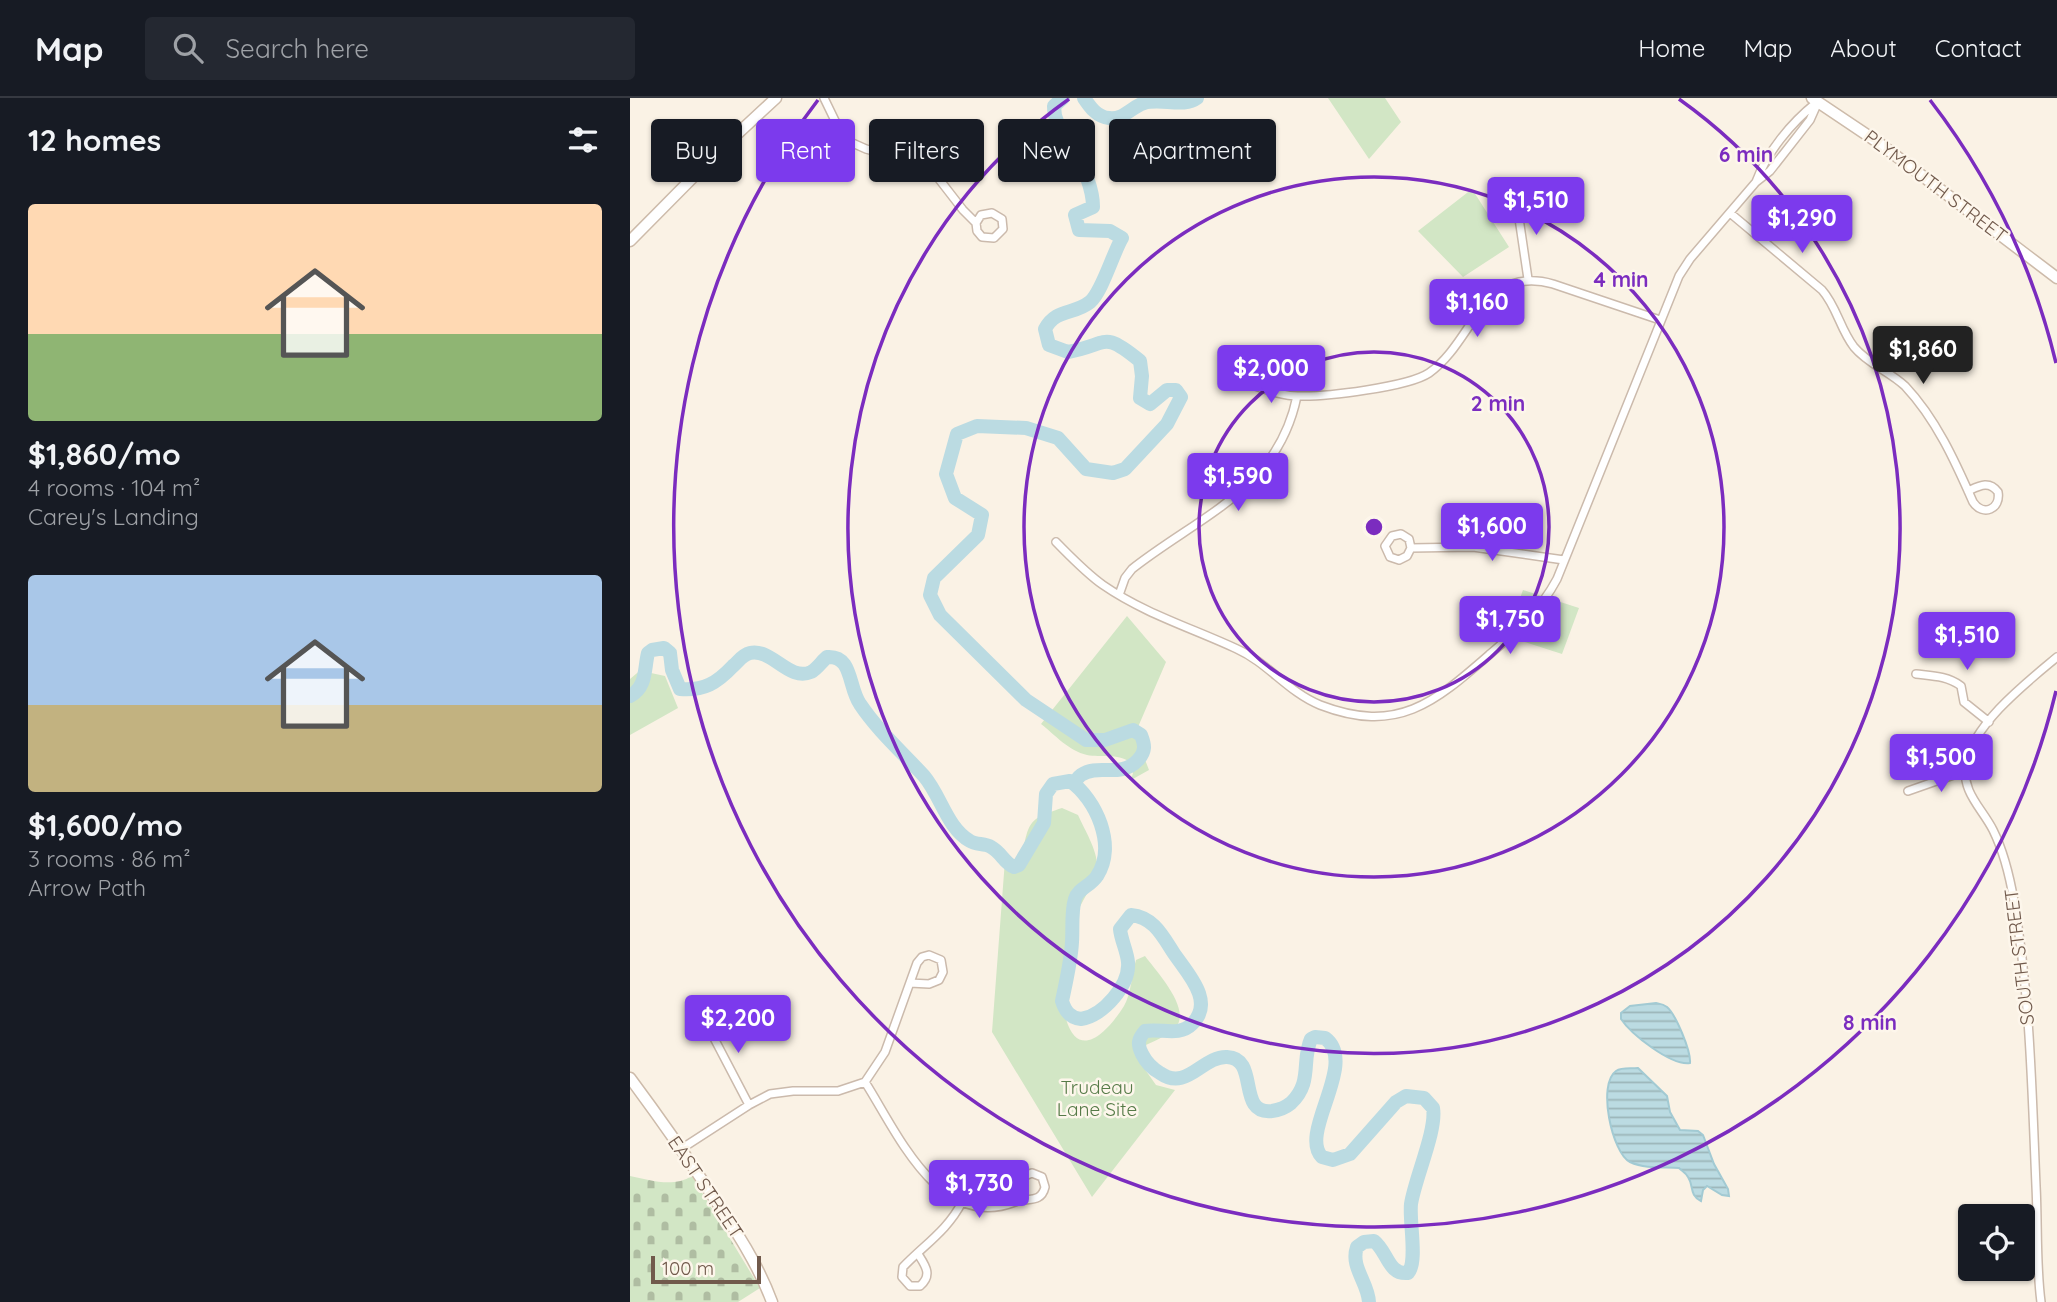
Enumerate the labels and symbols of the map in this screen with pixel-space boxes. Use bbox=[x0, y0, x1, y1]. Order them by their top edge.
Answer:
street label: PLYMOUTH STREET bbox=[1860, 124, 2012, 248]
text: 6 min bbox=[1719, 141, 1773, 167]
pin: $1,510 bbox=[1479, 178, 1593, 237]
pin: $1,290 bbox=[1745, 195, 1859, 255]
text: 4 min bbox=[1593, 266, 1649, 292]
pin: $1,160 bbox=[1420, 280, 1534, 339]
pin: $1,860 bbox=[1866, 327, 1980, 386]
pin: $2,000 bbox=[1214, 345, 1328, 405]
text: 2 min bbox=[1471, 390, 1525, 416]
pin: $1,590 bbox=[1181, 454, 1295, 513]
pin: $1,600 bbox=[1435, 504, 1549, 563]
centre of rings bbox=[1362, 515, 1386, 539]
pin: $1,750 bbox=[1453, 596, 1567, 656]
pin: $1,510 bbox=[1910, 612, 2024, 672]
pin: $1,500 bbox=[1884, 734, 1998, 794]
street label: SOUTH STREET bbox=[1999, 888, 2039, 1026]
pin: $2,200 bbox=[681, 996, 795, 1055]
text: 8 min bbox=[1843, 1009, 1897, 1035]
park label: Trudeau Lane Site bbox=[1057, 1075, 1137, 1121]
street label: EAST STREET bbox=[663, 1131, 749, 1243]
pin: $1,730 bbox=[922, 1160, 1036, 1220]
scale bar bbox=[651, 1253, 761, 1285]

